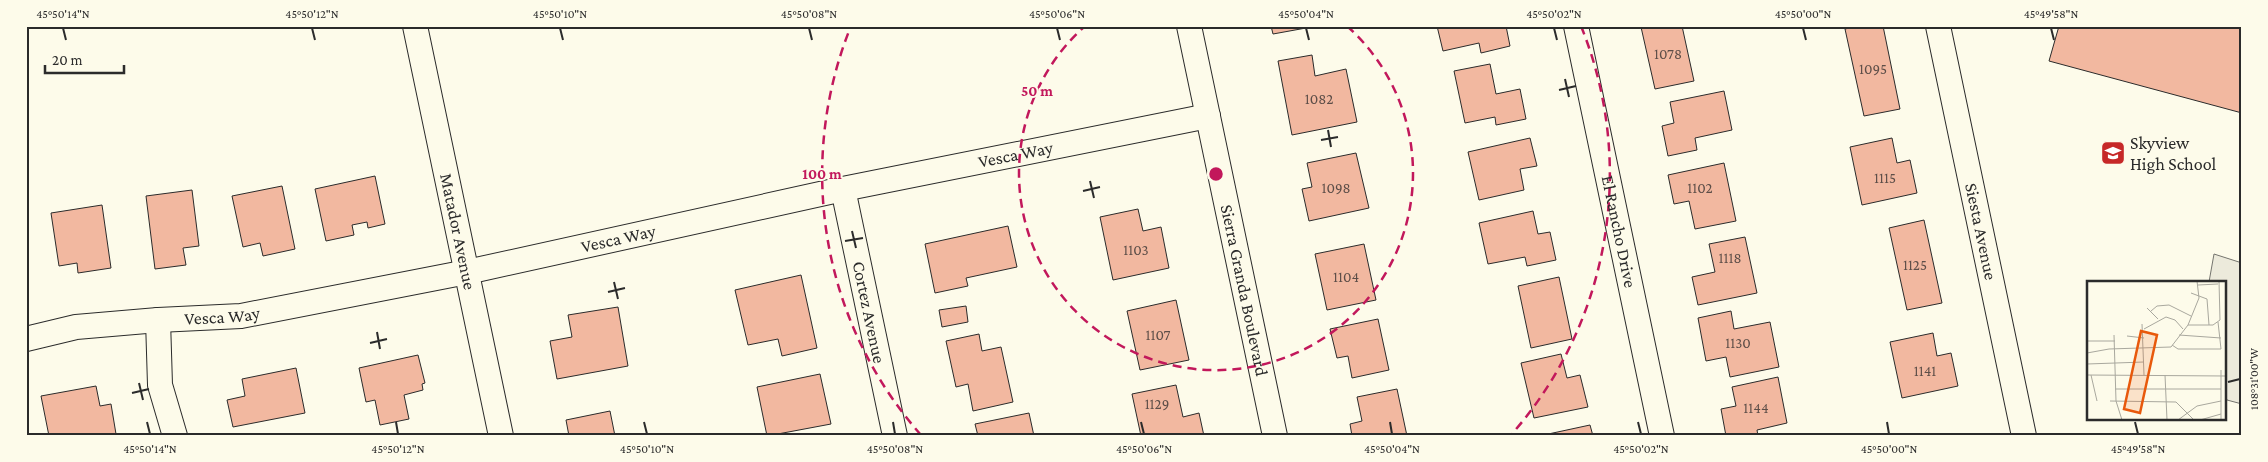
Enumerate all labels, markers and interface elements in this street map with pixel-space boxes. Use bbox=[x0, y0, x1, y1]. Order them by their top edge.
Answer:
text: 45°50'14"N bbox=[36, 7, 90, 21]
text: 45°50'12"N bbox=[285, 7, 339, 21]
text: 45°50'10"N bbox=[533, 7, 587, 21]
text: 45°50'08"N bbox=[781, 7, 837, 21]
text: 45°50'06"N bbox=[1029, 7, 1085, 21]
text: 45°50'04"N bbox=[1278, 7, 1334, 21]
text: 45°50'02"N bbox=[1526, 7, 1582, 21]
text: 45°50'00"N bbox=[1775, 7, 1831, 21]
text: 45°49'58"N bbox=[2024, 7, 2078, 21]
scale bar bbox=[45, 42, 124, 74]
house number: 1078 bbox=[1654, 46, 1682, 62]
text: 20 m bbox=[52, 52, 83, 68]
house number: 1095 bbox=[1859, 61, 1887, 77]
text: 50 m bbox=[1021, 83, 1053, 99]
house number: 1082 bbox=[1305, 91, 1333, 107]
place label: Skyview High School bbox=[2130, 133, 2217, 174]
street label: Vesca Way bbox=[976, 137, 1055, 172]
school or university icon: Skyview High School bbox=[2100, 140, 2126, 166]
centre of rings bbox=[1207, 165, 1225, 183]
text: 100 m bbox=[802, 166, 842, 182]
house number: 1115 bbox=[1874, 170, 1896, 186]
street label: Matador Avenue bbox=[436, 171, 480, 292]
street label: El Rancho Drive bbox=[1598, 174, 1641, 290]
house number: 1098 bbox=[1321, 180, 1351, 196]
house number: 1102 bbox=[1687, 180, 1713, 196]
street label: Siesta Avenue bbox=[1961, 181, 2001, 282]
street label: Sierra Granda Boulevard bbox=[1217, 203, 1272, 378]
street label: Vesca Way bbox=[579, 220, 658, 257]
house number: 1103 bbox=[1123, 242, 1149, 258]
house number: 1118 bbox=[1718, 250, 1742, 266]
house number: 1125 bbox=[1903, 257, 1927, 273]
street label: Cortez Avenue bbox=[848, 259, 889, 365]
house number: 1104 bbox=[1333, 269, 1359, 285]
inset map bbox=[2087, 281, 2226, 420]
street label: Vesca Way bbox=[184, 302, 262, 329]
house number: 1107 bbox=[1146, 327, 1171, 343]
house number: 1130 bbox=[1725, 335, 1751, 351]
text: 108°31'00"W bbox=[2247, 348, 2261, 410]
house number: 1141 bbox=[1914, 363, 1936, 379]
house number: 1129 bbox=[1145, 396, 1169, 412]
house number: 1144 bbox=[1743, 400, 1769, 416]
text: 45°50'14"N bbox=[123, 442, 177, 456]
text: 45°50'12"N bbox=[371, 442, 425, 456]
text: 45°50'10"N bbox=[620, 442, 674, 456]
text: 45°50'08"N bbox=[867, 442, 923, 456]
text: 45°50'06"N bbox=[1116, 442, 1172, 456]
text: 45°50'04"N bbox=[1364, 442, 1420, 456]
text: 45°50'02"N bbox=[1613, 442, 1669, 456]
text: 45°50'00"N bbox=[1861, 442, 1917, 456]
text: 45°49'58"N bbox=[2111, 442, 2165, 456]

